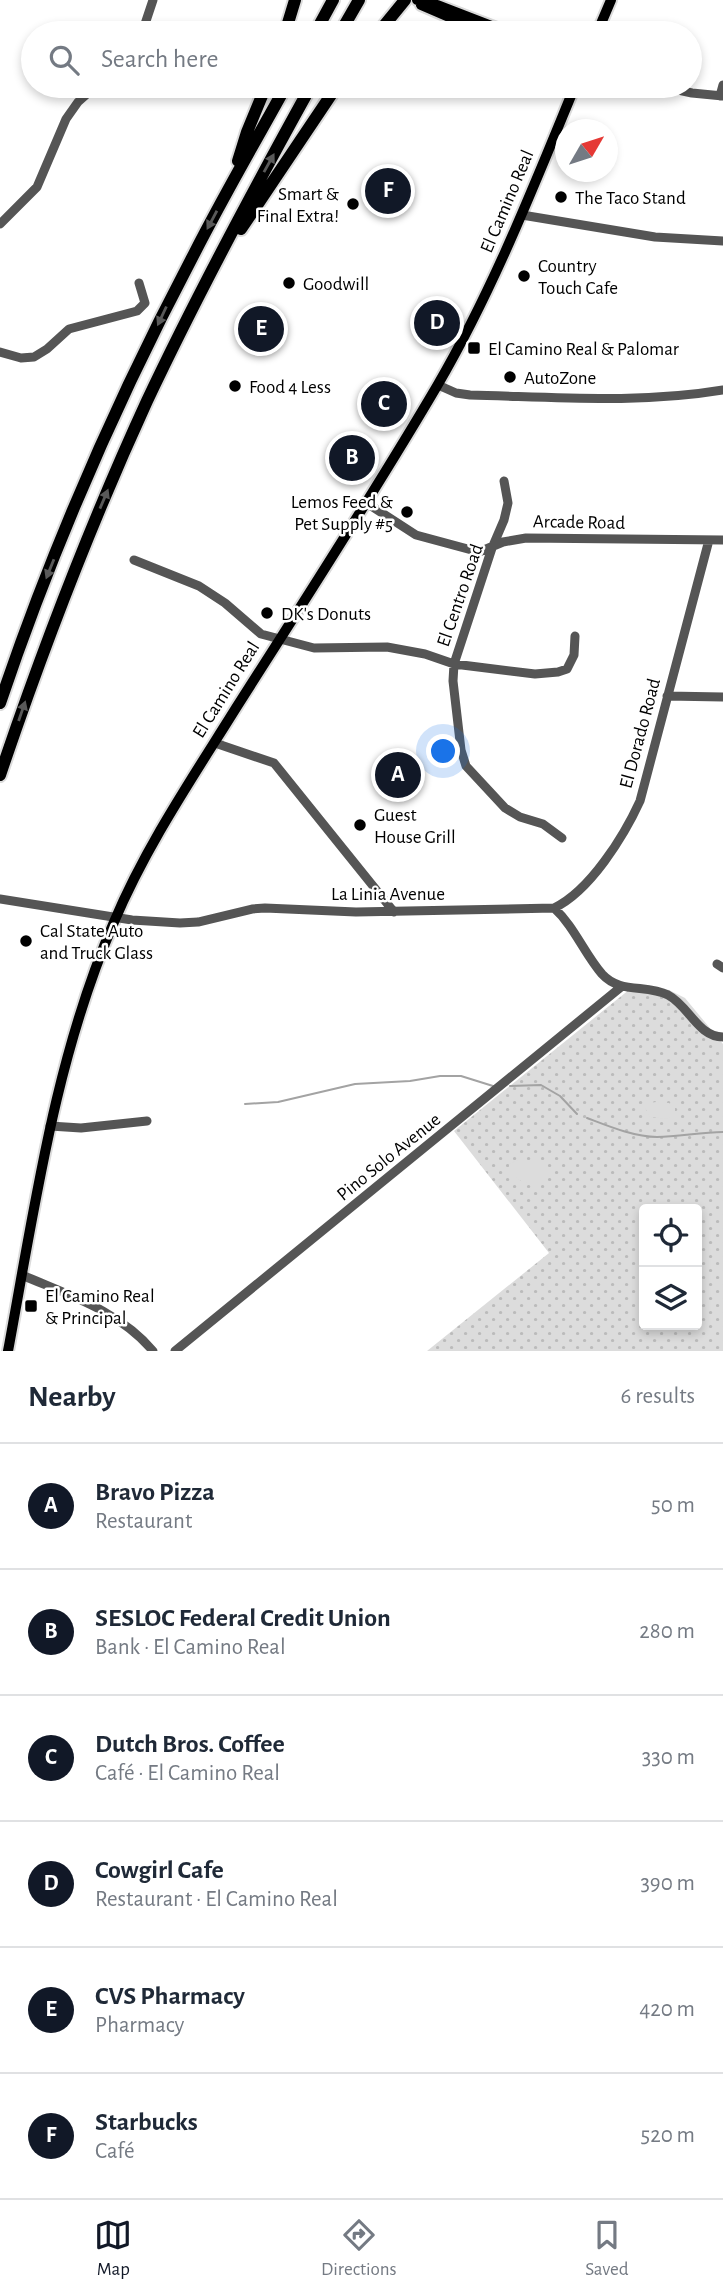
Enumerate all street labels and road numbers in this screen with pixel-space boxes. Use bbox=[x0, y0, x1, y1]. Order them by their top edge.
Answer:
street label: El Camino Real bbox=[477, 147, 538, 256]
street label: Arcade Road bbox=[533, 512, 625, 533]
street label: El Centro Road bbox=[434, 541, 487, 649]
street label: El Camino Real bbox=[189, 638, 263, 741]
street label: El Dorado Road bbox=[617, 676, 664, 791]
street label: La Linia Avenue bbox=[331, 885, 445, 904]
street label: Pino Solo Avenue bbox=[334, 1110, 444, 1205]

